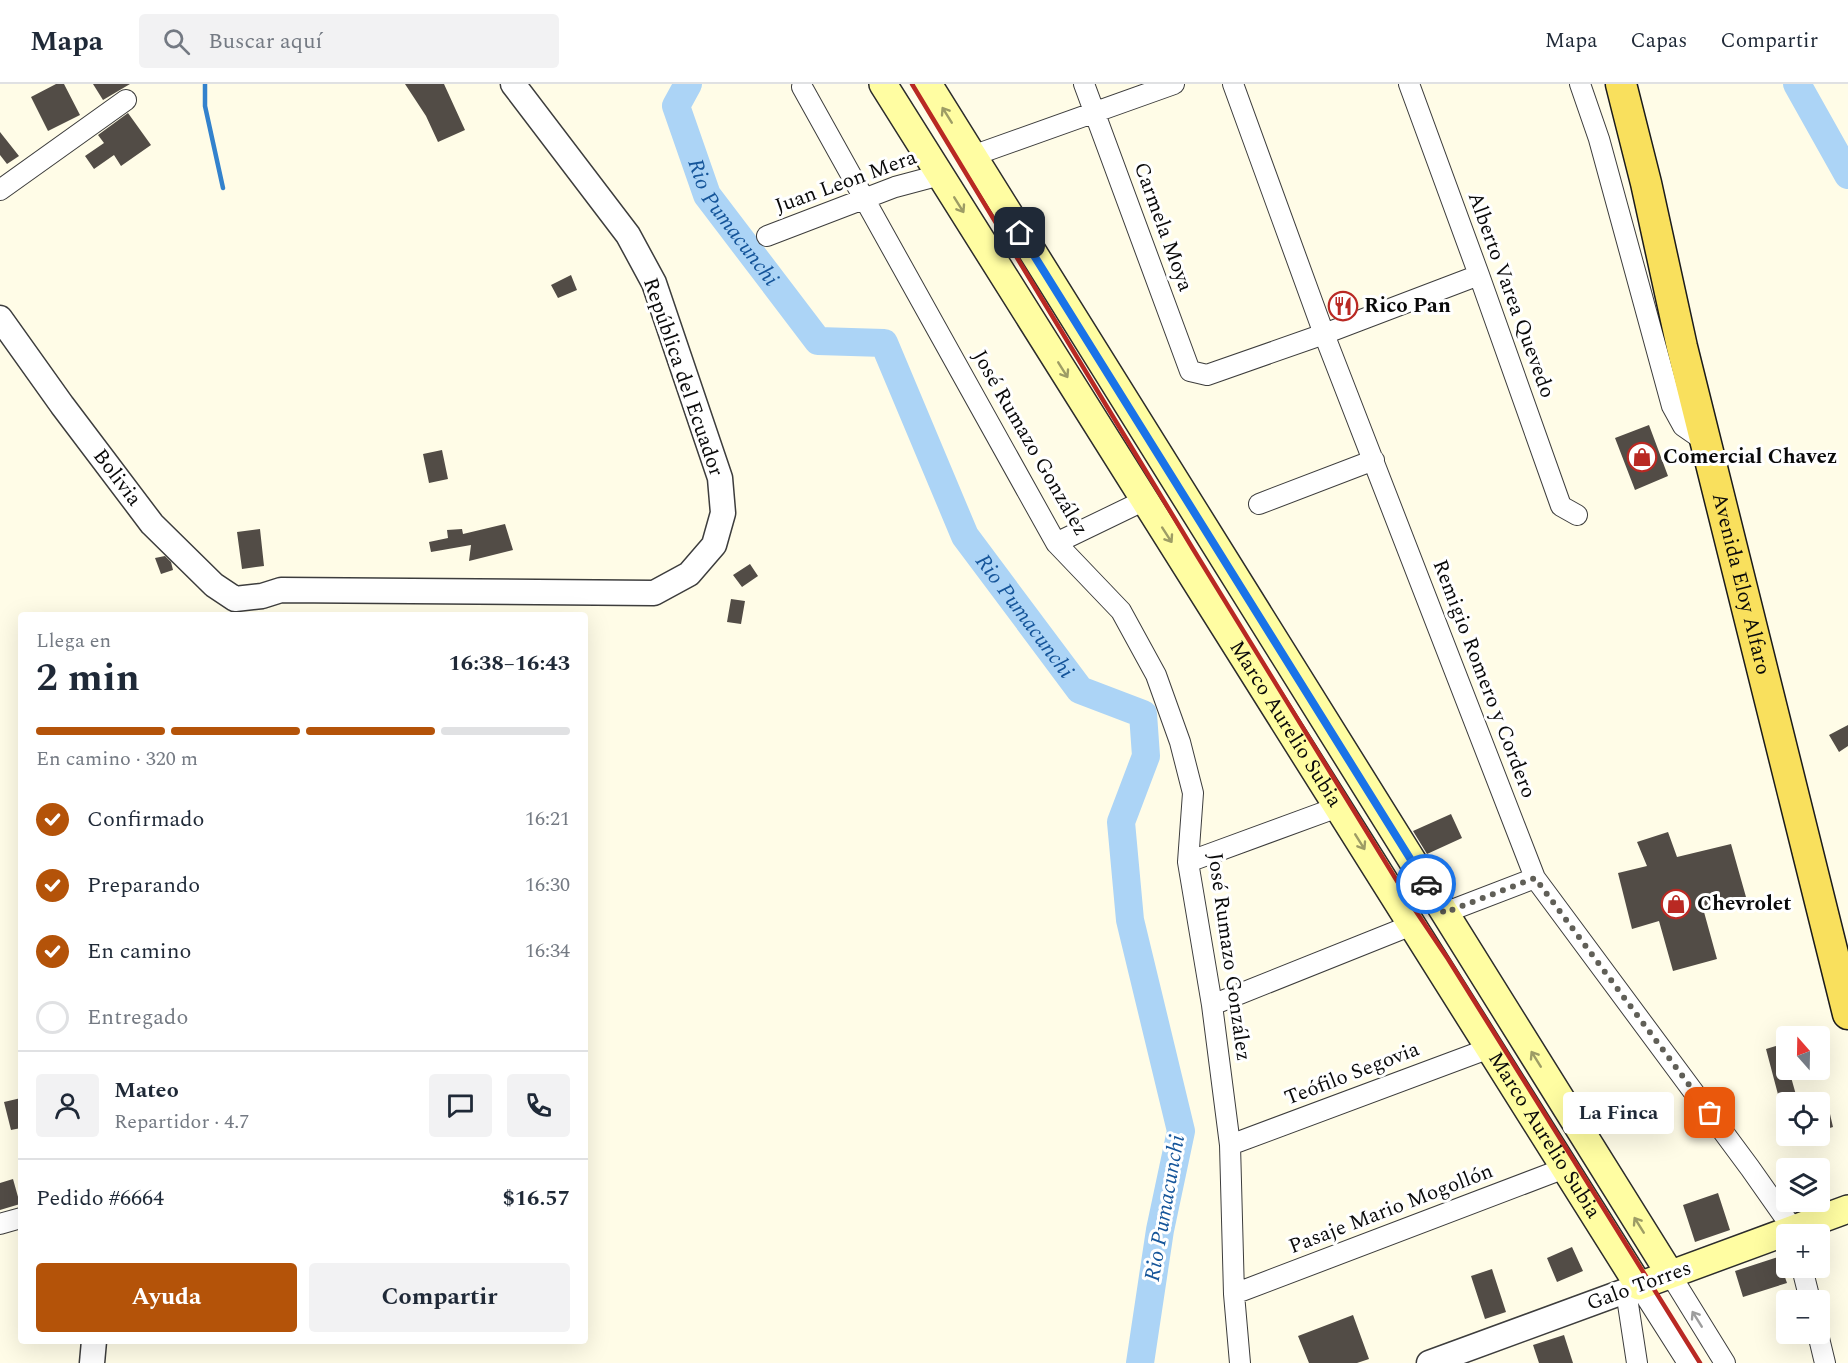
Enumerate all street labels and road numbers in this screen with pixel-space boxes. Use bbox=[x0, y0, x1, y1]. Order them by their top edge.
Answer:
street label: Juan Leon Mera bbox=[771, 141, 922, 222]
street label: Carmela Moya bbox=[1125, 158, 1201, 297]
street label: Alberto Varea Quevedo bbox=[1459, 187, 1563, 403]
street label: República del Ecuador bbox=[634, 273, 732, 481]
street label: José Rumazo González bbox=[964, 344, 1096, 542]
street label: Bolivia bbox=[85, 442, 150, 514]
street label: Avenida Eloy Alfaro bbox=[1703, 489, 1779, 678]
street label: Remigio Romero y Cordero bbox=[1424, 555, 1544, 803]
street label: Marco Aurelio Subia bbox=[1221, 634, 1351, 814]
street label: José Rumazo González bbox=[1199, 851, 1259, 1063]
street label: Teófilo Segovia bbox=[1280, 1033, 1425, 1114]
street label: Marco Aurelio Subia bbox=[1480, 1046, 1609, 1226]
street label: Pasaje Mario Mogollón bbox=[1284, 1155, 1498, 1263]
street label: Galo Torres bbox=[1582, 1252, 1696, 1320]

